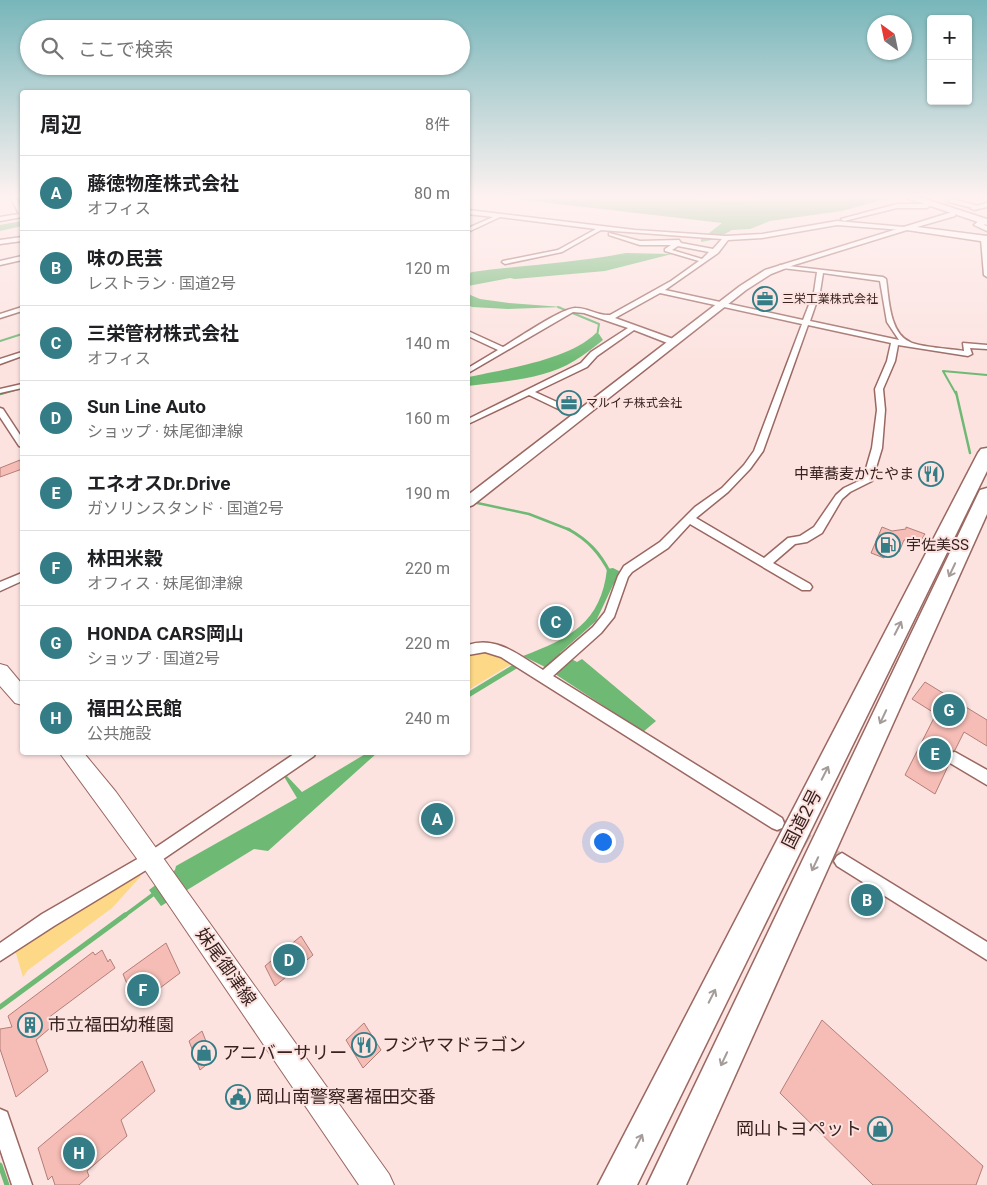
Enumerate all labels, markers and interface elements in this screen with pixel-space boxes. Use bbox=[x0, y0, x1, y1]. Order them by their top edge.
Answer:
north arrow bbox=[867, 15, 912, 60]
map controls bbox=[927, 15, 972, 105]
button: + bbox=[927, 15, 972, 60]
search box bbox=[20, 20, 470, 75]
icon: search bbox=[38, 34, 66, 62]
text: ここで検索 bbox=[78, 38, 173, 61]
button: − bbox=[927, 60, 972, 105]
text: 周辺 bbox=[40, 113, 82, 137]
text: 8件 bbox=[425, 115, 450, 134]
text: 藤徳物産株式会社 bbox=[87, 172, 239, 195]
text: A bbox=[51, 184, 61, 203]
text: 80 m bbox=[414, 184, 450, 203]
text: オフィス bbox=[87, 199, 151, 218]
text: 味の民芸 bbox=[87, 247, 163, 270]
text: B bbox=[51, 259, 61, 278]
text: 120 m bbox=[405, 259, 450, 278]
text: レストラン · 国道2号 bbox=[87, 274, 236, 293]
office icon: 三栄工業株式会社 bbox=[752, 286, 778, 312]
place label: 三栄工業株式会社 bbox=[782, 292, 878, 306]
text: 三栄管材株式会社 bbox=[87, 322, 239, 345]
text: C bbox=[51, 334, 61, 353]
text: 140 m bbox=[405, 334, 450, 353]
text: オフィス bbox=[87, 349, 151, 368]
office icon: マルイチ株式会社 bbox=[556, 390, 582, 416]
text: Sun Line Auto bbox=[87, 395, 206, 418]
place label: マルイチ株式会社 bbox=[586, 396, 682, 410]
text: D bbox=[51, 409, 61, 428]
text: 160 m bbox=[405, 409, 450, 428]
text: ショップ · 妹尾御津線 bbox=[87, 422, 243, 441]
restaurant icon: 中華蕎麦かたやま bbox=[918, 461, 944, 487]
place label: 中華蕎麦かたやま bbox=[794, 465, 914, 483]
text: エネオスDr.Drive bbox=[87, 472, 230, 495]
text: E bbox=[52, 484, 61, 503]
text: 190 m bbox=[405, 484, 450, 503]
text: ガソリンスタンド · 国道2号 bbox=[87, 499, 284, 518]
fuel station icon: 宇佐美SS bbox=[875, 532, 901, 558]
place label: 宇佐美SS bbox=[906, 536, 969, 554]
text: 林田米穀 bbox=[87, 547, 163, 570]
text: F bbox=[52, 559, 60, 578]
text: 220 m bbox=[405, 559, 450, 578]
one-way arrow bbox=[946, 562, 956, 577]
text: オフィス · 妹尾御津線 bbox=[87, 574, 243, 593]
pin: C bbox=[540, 603, 572, 641]
one-way arrow bbox=[894, 621, 903, 636]
text: HONDA CARS岡山 bbox=[87, 622, 244, 645]
text: G bbox=[51, 634, 61, 653]
text: 220 m bbox=[405, 634, 450, 653]
text: ショップ · 国道2号 bbox=[87, 649, 220, 668]
pin: G bbox=[933, 691, 965, 729]
text: 福田公民館 bbox=[87, 697, 182, 720]
text: H bbox=[50, 709, 62, 728]
text: 240 m bbox=[405, 709, 450, 728]
one-way arrow bbox=[878, 709, 888, 724]
text: 公共施設 bbox=[87, 724, 151, 743]
pin: E bbox=[919, 735, 951, 773]
one-way arrow bbox=[821, 766, 830, 781]
street label: 国道2号 bbox=[778, 785, 825, 852]
pin: A bbox=[421, 800, 453, 838]
your location bbox=[590, 829, 616, 855]
one-way arrow bbox=[810, 856, 819, 871]
pin: B bbox=[851, 881, 883, 919]
street label: 妹尾御津線 bbox=[192, 924, 261, 1010]
pin: D bbox=[273, 941, 305, 979]
pin: F bbox=[127, 971, 159, 1009]
one-way arrow bbox=[707, 989, 717, 1004]
building icon: 市立福田幼稚園 bbox=[17, 1012, 43, 1038]
place label: 市立福田幼稚園 bbox=[48, 1014, 174, 1035]
restaurant icon: フジヤマドラゴン bbox=[351, 1032, 377, 1058]
place label: フジヤマドラゴン bbox=[382, 1034, 526, 1055]
shop icon: アニバーサリー bbox=[191, 1040, 217, 1066]
place label: アニバーサリー bbox=[222, 1042, 347, 1063]
one-way arrow bbox=[719, 1051, 729, 1066]
public building icon: 岡山南警察署福田交番 bbox=[225, 1084, 251, 1110]
place label: 岡山南警察署福田交番 bbox=[256, 1086, 436, 1107]
shop icon: 岡山トヨペット bbox=[867, 1116, 893, 1142]
place label: 岡山トヨペット bbox=[736, 1118, 862, 1139]
pin: H bbox=[63, 1134, 95, 1172]
one-way arrow bbox=[634, 1134, 644, 1149]

